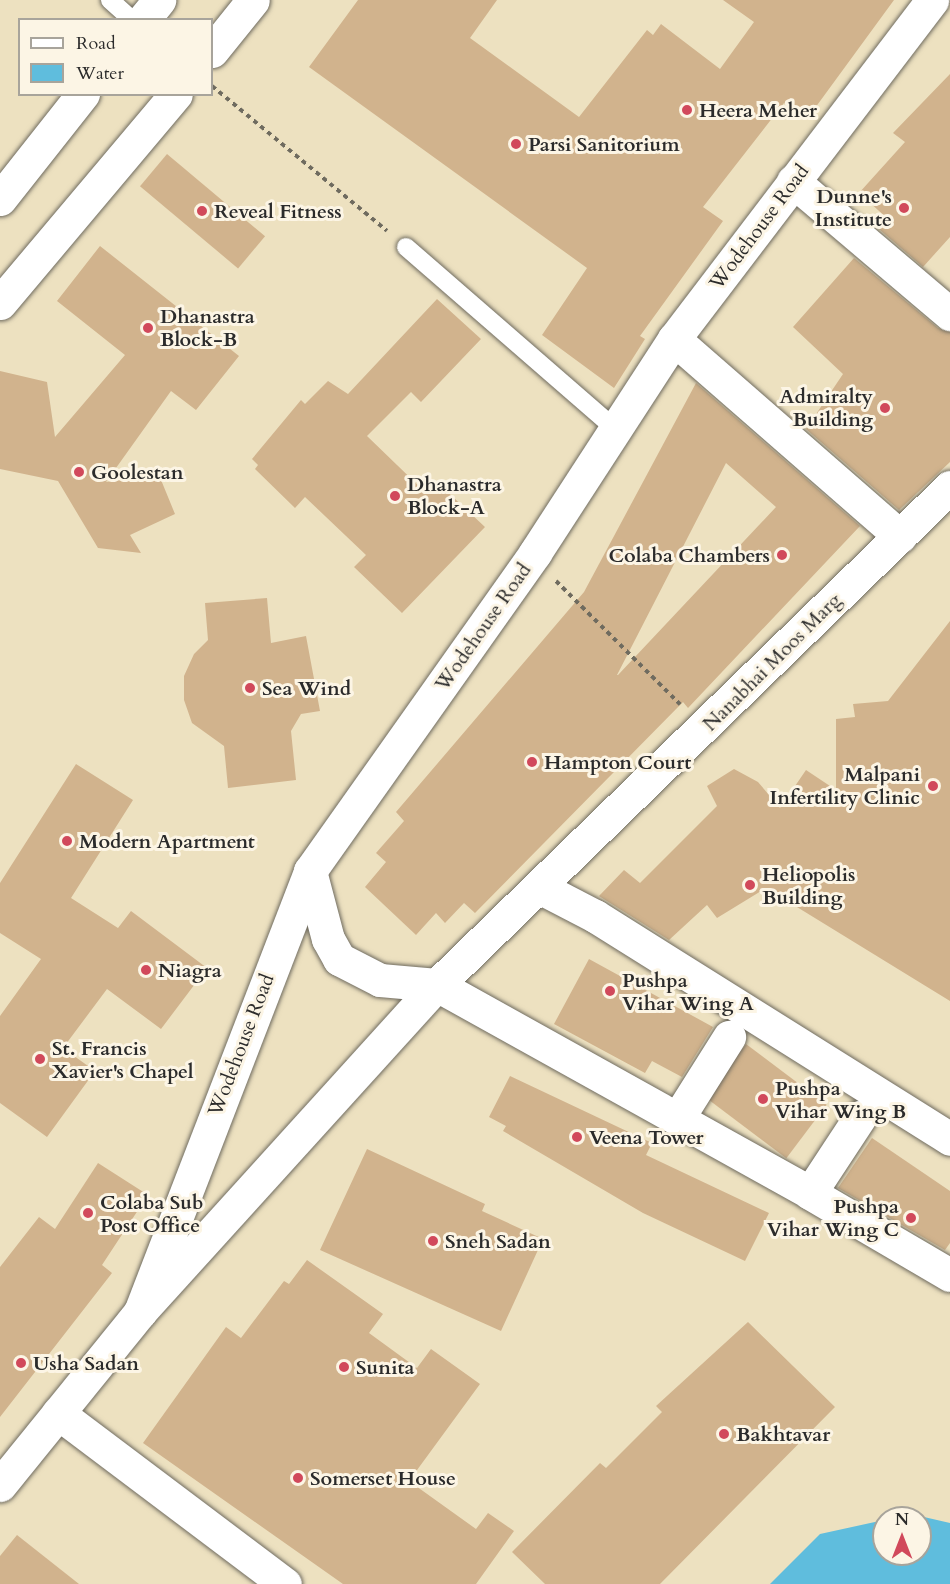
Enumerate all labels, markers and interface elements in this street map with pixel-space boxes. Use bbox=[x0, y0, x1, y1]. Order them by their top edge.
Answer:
legend bbox=[18, 18, 213, 96]
text: Road bbox=[76, 31, 116, 56]
text: Water bbox=[76, 61, 124, 86]
place label: Heera Meher bbox=[699, 98, 817, 122]
marker: Heera Meher bbox=[680, 103, 694, 117]
place label: Parsi Sanitorium bbox=[528, 132, 680, 156]
marker: Parsi Sanitorium bbox=[509, 137, 523, 151]
street label: Wodehouse Road bbox=[704, 160, 814, 294]
place label: Dunne's Institute bbox=[815, 184, 892, 231]
place label: Reveal Fitness bbox=[214, 199, 342, 223]
marker: Dunne's Institute bbox=[897, 201, 911, 215]
marker: Reveal Fitness bbox=[195, 204, 209, 218]
place label: Dhanastra Block-B bbox=[160, 304, 255, 351]
marker: Dhanastra Block-B bbox=[141, 321, 155, 335]
place label: Admiralty Building bbox=[780, 384, 873, 431]
marker: Admiralty Building bbox=[878, 401, 892, 415]
place label: Goolestan bbox=[91, 460, 184, 484]
marker: Goolestan bbox=[72, 465, 86, 479]
place label: Dhanastra Block-A bbox=[407, 472, 502, 519]
marker: Dhanastra Block-A bbox=[388, 489, 402, 503]
place label: Colaba Chambers bbox=[609, 543, 770, 567]
marker: Colaba Chambers bbox=[775, 548, 789, 562]
street label: Wodehouse Road bbox=[430, 558, 536, 696]
street label: Nanabhai Moos Marg bbox=[698, 588, 846, 736]
place label: Sea Wind bbox=[262, 676, 351, 700]
marker: Sea Wind bbox=[243, 681, 257, 695]
place label: Hampton Court bbox=[544, 750, 691, 774]
marker: Hampton Court bbox=[525, 755, 539, 769]
place label: Malpani Infertility Clinic bbox=[769, 762, 920, 809]
marker: Malpani Infertility Clinic bbox=[924, 777, 942, 795]
place label: Modern Apartment bbox=[79, 829, 255, 853]
marker: Modern Apartment bbox=[60, 834, 74, 848]
place label: Heliopolis Building bbox=[762, 862, 855, 909]
marker: Heliopolis Building bbox=[743, 878, 757, 892]
place label: Niagra bbox=[158, 958, 222, 982]
marker: Niagra bbox=[139, 963, 153, 977]
place label: Pushpa Vihar Wing A bbox=[622, 968, 754, 1015]
street label: Wodehouse Road bbox=[203, 970, 279, 1120]
marker: Pushpa Vihar Wing A bbox=[603, 984, 617, 998]
place label: St. Francis Xavier's Chapel bbox=[52, 1036, 194, 1083]
marker: St. Francis Xavier's Chapel bbox=[33, 1052, 47, 1066]
place label: Pushpa Vihar Wing B bbox=[775, 1076, 906, 1123]
marker: Pushpa Vihar Wing B bbox=[756, 1092, 770, 1106]
place label: Veena Tower bbox=[589, 1125, 704, 1149]
marker: Veena Tower bbox=[570, 1130, 584, 1144]
place label: Colaba Sub Post Office bbox=[100, 1190, 204, 1237]
place label: Pushpa Vihar Wing C bbox=[767, 1194, 899, 1241]
marker: Colaba Sub Post Office bbox=[81, 1206, 95, 1220]
marker: Pushpa Vihar Wing C bbox=[904, 1211, 918, 1225]
place label: Sneh Sadan bbox=[445, 1229, 551, 1253]
marker: Sneh Sadan bbox=[426, 1234, 440, 1248]
place label: Usha Sadan bbox=[33, 1351, 139, 1375]
place label: Sunita bbox=[356, 1355, 415, 1379]
marker: Usha Sadan bbox=[14, 1356, 28, 1370]
marker: Sunita bbox=[337, 1360, 351, 1374]
place label: Bakhtavar bbox=[736, 1422, 830, 1446]
marker: Bakhtavar bbox=[717, 1427, 731, 1441]
place label: Somerset House bbox=[310, 1466, 456, 1490]
marker: Somerset House bbox=[291, 1471, 305, 1485]
north arrow bbox=[872, 1506, 932, 1566]
text: N bbox=[895, 1509, 909, 1531]

